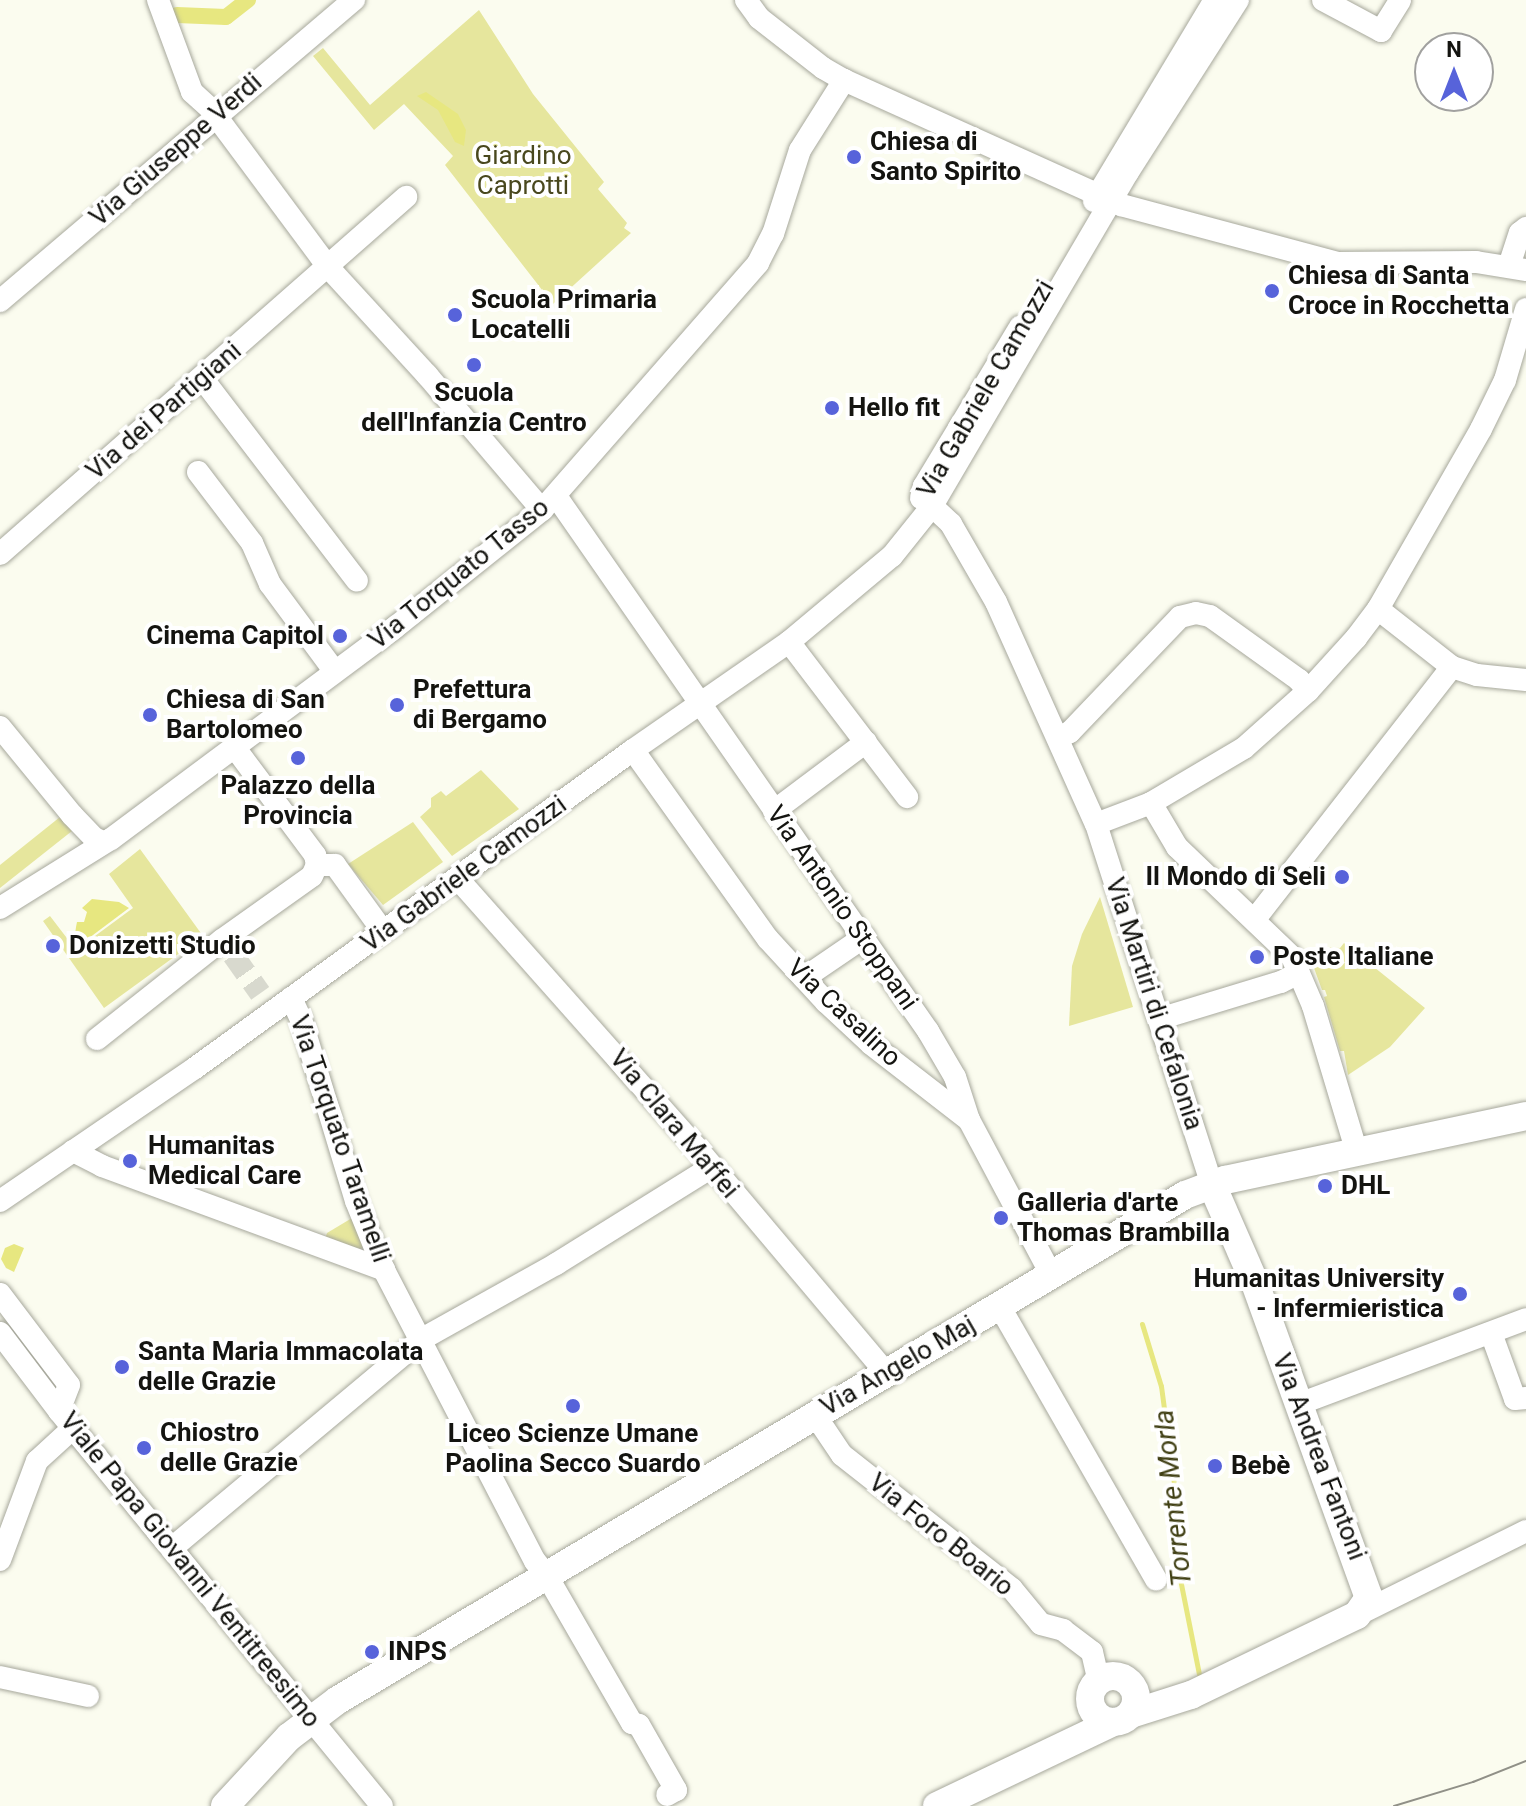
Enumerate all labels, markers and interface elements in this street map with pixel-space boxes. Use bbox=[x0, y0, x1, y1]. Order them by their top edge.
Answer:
north arrow bbox=[1414, 32, 1494, 112]
text: N bbox=[1446, 37, 1462, 62]
street label: Via Giuseppe Verdi bbox=[84, 67, 268, 233]
place label: Chiesa di Santo Spirito bbox=[870, 126, 1021, 188]
park label: Giardino Caprotti bbox=[475, 140, 571, 202]
marker: Chiesa di Santo Spirito bbox=[845, 148, 863, 166]
place label: Chiesa di Santa Croce in Rocchetta bbox=[1288, 260, 1509, 322]
street label: Via Gabriele Camozzi bbox=[911, 275, 1061, 503]
marker: Chiesa di Santa Croce in Rocchetta bbox=[1263, 282, 1281, 300]
place label: Scuola Primaria Locatelli bbox=[471, 284, 657, 346]
marker: Scuola Primaria Locatelli bbox=[446, 306, 464, 324]
street label: Via dei Partigiani bbox=[80, 335, 248, 487]
marker: Scuola dell'Infanzia Centro bbox=[465, 356, 483, 374]
place label: Scuola dell'Infanzia Centro bbox=[361, 377, 587, 438]
place label: Hello fit bbox=[848, 392, 940, 424]
marker: Hello fit bbox=[823, 399, 841, 417]
street label: Via Torquato Tasso bbox=[362, 491, 556, 657]
place label: Cinema Capitol bbox=[146, 620, 324, 652]
marker: Cinema Capitol bbox=[331, 627, 349, 645]
place label: Prefettura di Bergamo bbox=[413, 674, 547, 736]
place label: Chiesa di San Bartolomeo bbox=[166, 684, 325, 746]
marker: Prefettura di Bergamo bbox=[388, 696, 406, 714]
marker: Chiesa di San Bartolomeo bbox=[141, 706, 159, 724]
marker: Palazzo della Provincia bbox=[289, 749, 307, 767]
place label: Palazzo della Provincia bbox=[220, 770, 376, 832]
street label: Via Gabriele Camozzi bbox=[355, 789, 573, 959]
street label: Via Antonio Stoppani bbox=[760, 800, 924, 1016]
place label: Il Mondo di Seli bbox=[1145, 861, 1326, 893]
marker: Il Mondo di Seli bbox=[1333, 868, 1351, 886]
street label: Via Martiri di Cefalonia bbox=[1098, 874, 1210, 1134]
place label: Donizetti Studio bbox=[69, 930, 256, 962]
marker: Donizetti Studio bbox=[44, 937, 62, 955]
place label: Poste Italiane bbox=[1273, 941, 1434, 973]
marker: Poste Italiane bbox=[1248, 948, 1266, 966]
street label: Via Casalino bbox=[781, 953, 907, 1073]
street label: Via Torquato Taramelli bbox=[283, 1011, 397, 1267]
street label: Via Clara Maffei bbox=[603, 1043, 745, 1205]
place label: Humanitas Medical Care bbox=[148, 1130, 301, 1192]
marker: Humanitas Medical Care bbox=[119, 1150, 141, 1172]
place label: DHL bbox=[1341, 1170, 1390, 1202]
marker: DHL bbox=[1316, 1177, 1334, 1195]
place label: Galleria d'arte Thomas Brambilla bbox=[1017, 1187, 1230, 1248]
marker: Galleria d'arte Thomas Brambilla bbox=[992, 1209, 1010, 1227]
place label: Humanitas University - Infermieristica bbox=[1193, 1263, 1444, 1324]
marker: Humanitas University - Infermieristica bbox=[1451, 1285, 1469, 1303]
street label: Via Angelo Maj bbox=[815, 1309, 981, 1423]
place label: Santa Maria Immacolata delle Grazie bbox=[138, 1336, 423, 1398]
street label: Via Andrea Fantoni bbox=[1265, 1349, 1373, 1565]
marker: Santa Maria Immacolata delle Grazie bbox=[113, 1358, 131, 1376]
marker: Liceo Scienze Umane Paolina Secco Suardo bbox=[564, 1397, 582, 1415]
street label: Viale Papa Giovanni Ventitreesimo bbox=[53, 1406, 327, 1734]
water label: Torrente Morla bbox=[1147, 1408, 1199, 1588]
place label: Chiostro delle Grazie bbox=[160, 1417, 298, 1478]
place label: Liceo Scienze Umane Paolina Secco Suardo bbox=[445, 1418, 701, 1480]
marker: Chiostro delle Grazie bbox=[135, 1439, 153, 1457]
place label: Bebè bbox=[1231, 1450, 1290, 1482]
marker: Bebè bbox=[1206, 1457, 1224, 1475]
street label: Via Foro Boario bbox=[862, 1467, 1020, 1603]
place label: INPS bbox=[388, 1636, 447, 1668]
marker: INPS bbox=[363, 1643, 381, 1661]

